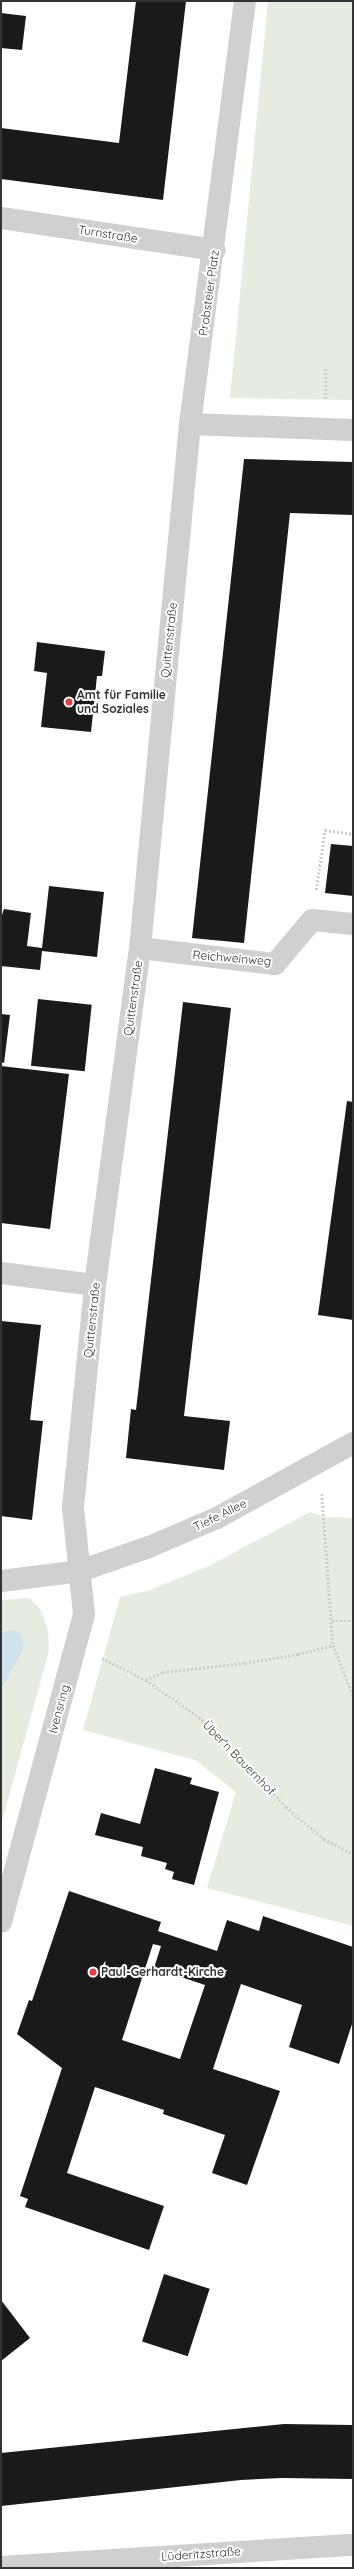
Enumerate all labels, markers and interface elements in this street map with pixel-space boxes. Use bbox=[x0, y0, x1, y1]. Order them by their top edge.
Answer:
street label: Turnstraße bbox=[77, 222, 139, 246]
street label: Probsteier Platz bbox=[196, 249, 222, 337]
street label: Quittenstraße bbox=[158, 601, 180, 679]
place label: Amt für Familie und Soziales bbox=[77, 688, 166, 716]
marker: Amt für Familie und Soziales bbox=[64, 697, 74, 707]
street label: Reichweinweg bbox=[192, 947, 272, 969]
street label: Quittenstraße bbox=[121, 959, 145, 1037]
street label: Quittenstraße bbox=[81, 1281, 103, 1359]
street label: Tiefe Allee bbox=[191, 1496, 249, 1534]
street label: Ivensring bbox=[46, 1683, 72, 1735]
street label: Über'n Bauernhof bbox=[200, 1718, 278, 1798]
place label: Paul-Gerhardt-Kirche bbox=[101, 1965, 224, 1979]
marker: Paul-Gerhardt-Kirche bbox=[88, 1967, 98, 1977]
street label: Lüderitzstraße bbox=[161, 2544, 241, 2564]

